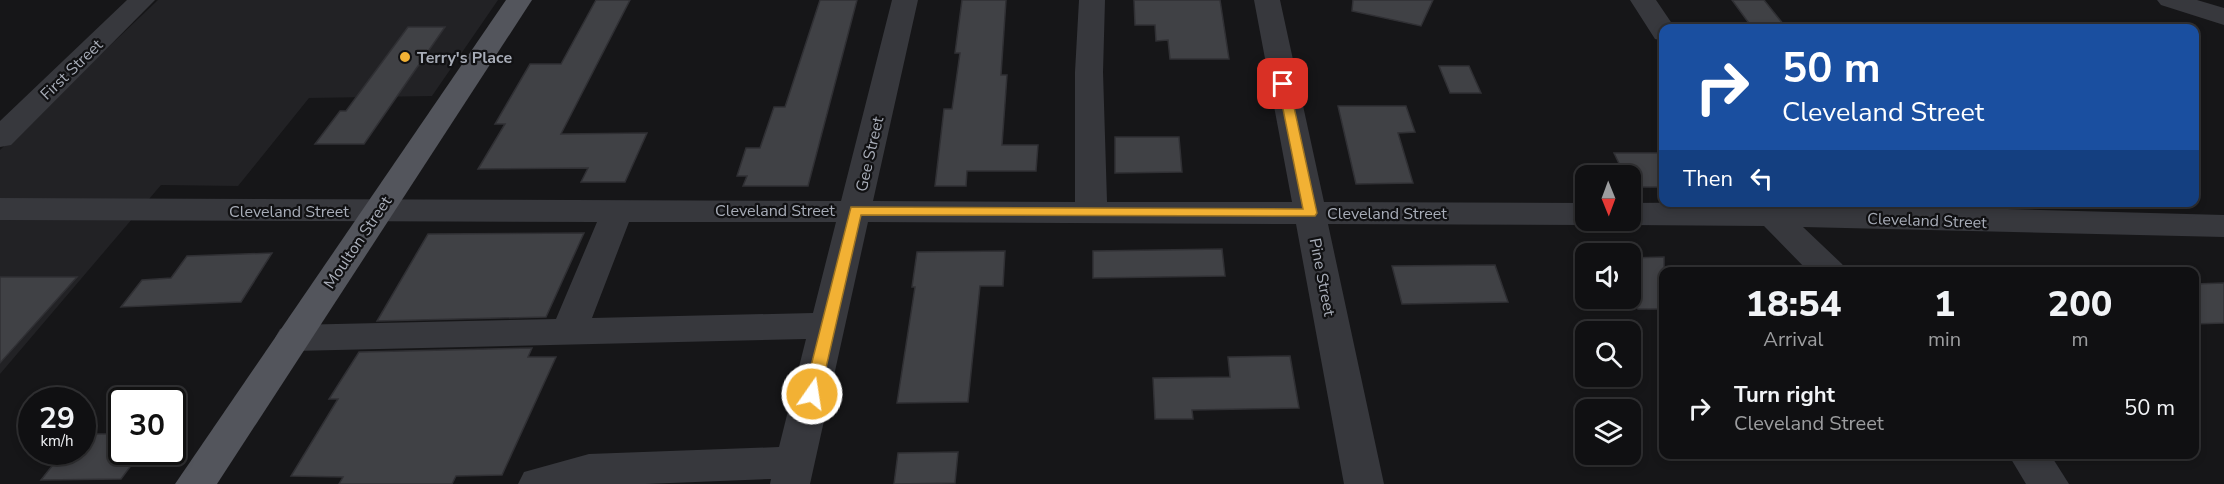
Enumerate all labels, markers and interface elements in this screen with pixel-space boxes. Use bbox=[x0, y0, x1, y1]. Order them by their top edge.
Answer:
street label: First Street bbox=[36, 34, 108, 105]
text: 50 m bbox=[1782, 40, 1881, 97]
place label: Terry's Place bbox=[417, 47, 512, 69]
icon: right bbox=[1683, 48, 1761, 126]
marker: Terry's Place bbox=[398, 50, 412, 64]
pin bbox=[1257, 58, 1308, 109]
icon: arrive bbox=[1266, 67, 1299, 100]
text: Cleveland Street bbox=[1782, 94, 1984, 131]
street label: Gee Street bbox=[851, 114, 889, 194]
icon: left bbox=[1745, 162, 1778, 195]
text: Then bbox=[1683, 164, 1733, 194]
north arrow bbox=[1575, 165, 1641, 231]
map controls bbox=[1575, 165, 1641, 465]
street label: Moulton Street bbox=[319, 192, 397, 293]
street label: Cleveland Street bbox=[715, 200, 835, 222]
street label: Cleveland Street bbox=[229, 201, 349, 223]
street label: Cleveland Street bbox=[1327, 203, 1447, 225]
street label: Cleveland Street bbox=[1867, 208, 1988, 234]
street label: Pine Street bbox=[1304, 236, 1340, 319]
button: sound bbox=[1575, 243, 1641, 309]
text: 18:54 bbox=[1746, 280, 1841, 329]
text: 1 bbox=[1934, 280, 1955, 329]
text: 200 bbox=[2048, 280, 2112, 329]
button: search bbox=[1575, 321, 1641, 387]
text: Arrival bbox=[1763, 326, 1824, 353]
text: min bbox=[1928, 326, 1961, 353]
text: m bbox=[2071, 326, 2089, 353]
position arrow bbox=[780, 362, 844, 426]
text: Turn right bbox=[1734, 380, 1835, 410]
speed limit sign: 30 bbox=[108, 387, 186, 465]
icon: right bbox=[1683, 392, 1716, 425]
text: 50 m bbox=[2124, 393, 2175, 423]
text: 29 bbox=[39, 398, 75, 439]
button: layers bbox=[1575, 399, 1641, 465]
text: Cleveland Street bbox=[1734, 410, 1884, 437]
text: km/h bbox=[40, 431, 74, 451]

